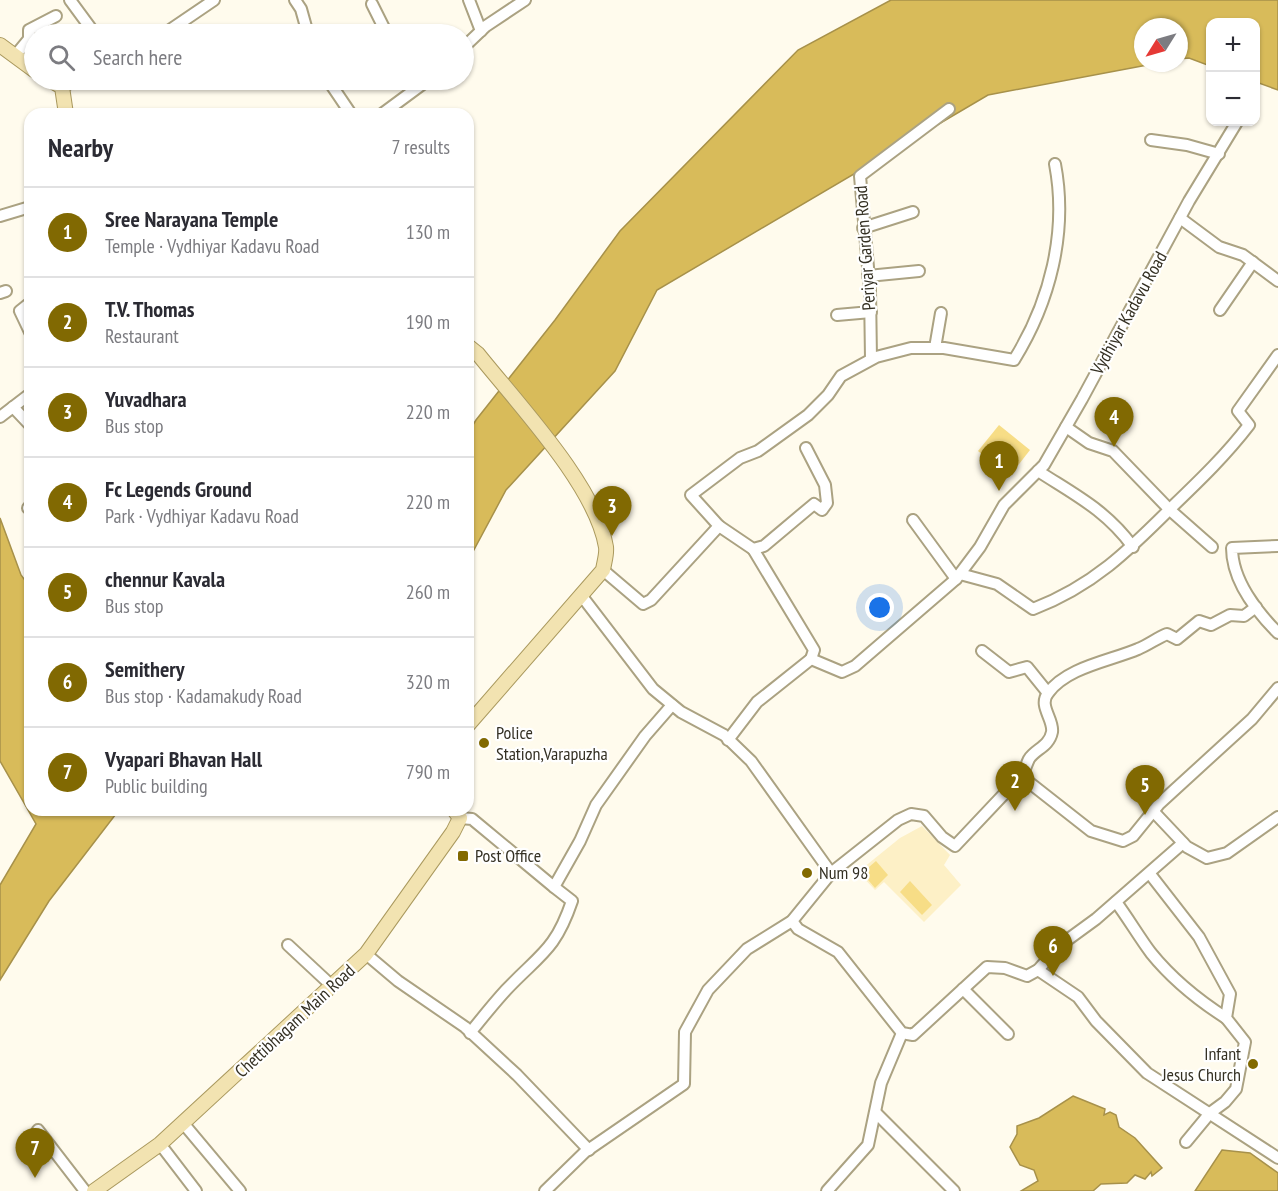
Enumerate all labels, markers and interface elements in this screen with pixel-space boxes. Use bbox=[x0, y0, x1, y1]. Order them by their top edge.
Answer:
north arrow bbox=[1134, 18, 1188, 72]
map controls bbox=[1206, 18, 1260, 126]
button: + bbox=[1206, 18, 1260, 72]
search box bbox=[24, 24, 474, 90]
icon: search bbox=[45, 41, 78, 74]
text: Search here bbox=[93, 43, 182, 71]
button: − bbox=[1206, 72, 1260, 126]
text: Nearby bbox=[48, 131, 113, 164]
text: 7 results bbox=[392, 134, 450, 160]
street label: Periyar Garden Road bbox=[849, 185, 880, 311]
text: Sree Narayana Temple bbox=[105, 205, 278, 233]
text: 1 bbox=[63, 219, 72, 245]
text: 130 m bbox=[406, 219, 450, 245]
text: Temple · Vydhiyar Kadavu Road bbox=[105, 233, 319, 259]
street label: Vydhiyar Kadavu Road bbox=[1085, 247, 1172, 379]
text: T.V. Thomas bbox=[105, 295, 194, 323]
text: 2 bbox=[63, 309, 72, 335]
text: 190 m bbox=[406, 309, 450, 335]
text: Restaurant bbox=[105, 323, 179, 349]
text: Yuvadhara bbox=[105, 385, 187, 413]
pin: 4 bbox=[1094, 398, 1134, 447]
text: 3 bbox=[63, 399, 72, 425]
text: 220 m bbox=[406, 399, 450, 425]
text: Bus stop bbox=[105, 413, 164, 439]
pin: 1 bbox=[980, 442, 1018, 491]
text: Fc Legends Ground bbox=[105, 475, 252, 503]
pin: 3 bbox=[592, 486, 632, 536]
text: 4 bbox=[63, 489, 72, 515]
text: 220 m bbox=[406, 489, 450, 515]
text: Park · Vydhiyar Kadavu Road bbox=[105, 503, 299, 529]
text: chennur Kavala bbox=[105, 565, 225, 593]
text: 5 bbox=[63, 579, 72, 605]
text: 260 m bbox=[406, 579, 450, 605]
text: Bus stop bbox=[105, 593, 164, 619]
your location bbox=[865, 593, 894, 622]
text: Semithery bbox=[105, 655, 185, 683]
text: 6 bbox=[63, 669, 72, 695]
text: 320 m bbox=[406, 669, 450, 695]
text: Bus stop · Kadamakudy Road bbox=[105, 683, 302, 709]
place label: Police Station,Varapuzha bbox=[496, 721, 608, 765]
marker: Police Station,Varapuzha bbox=[477, 736, 491, 750]
text: Vyapari Bhavan Hall bbox=[105, 745, 262, 773]
text: 7 bbox=[63, 759, 72, 785]
text: 790 m bbox=[406, 759, 450, 785]
pin: 2 bbox=[996, 762, 1034, 811]
pin: 5 bbox=[1126, 766, 1164, 815]
text: Public building bbox=[105, 773, 208, 799]
place label: Post Office bbox=[475, 844, 541, 867]
marker: Post Office bbox=[456, 849, 470, 863]
place label: Num 98 bbox=[819, 861, 868, 884]
marker: Num 98 bbox=[800, 866, 814, 880]
pin: 6 bbox=[1034, 926, 1072, 976]
street label: Chettibhagam Main Road bbox=[230, 959, 359, 1082]
place label: Infant Jesus Church bbox=[1161, 1042, 1241, 1086]
marker: Infant Jesus Church bbox=[1246, 1057, 1260, 1071]
pin: 7 bbox=[15, 1128, 54, 1178]

